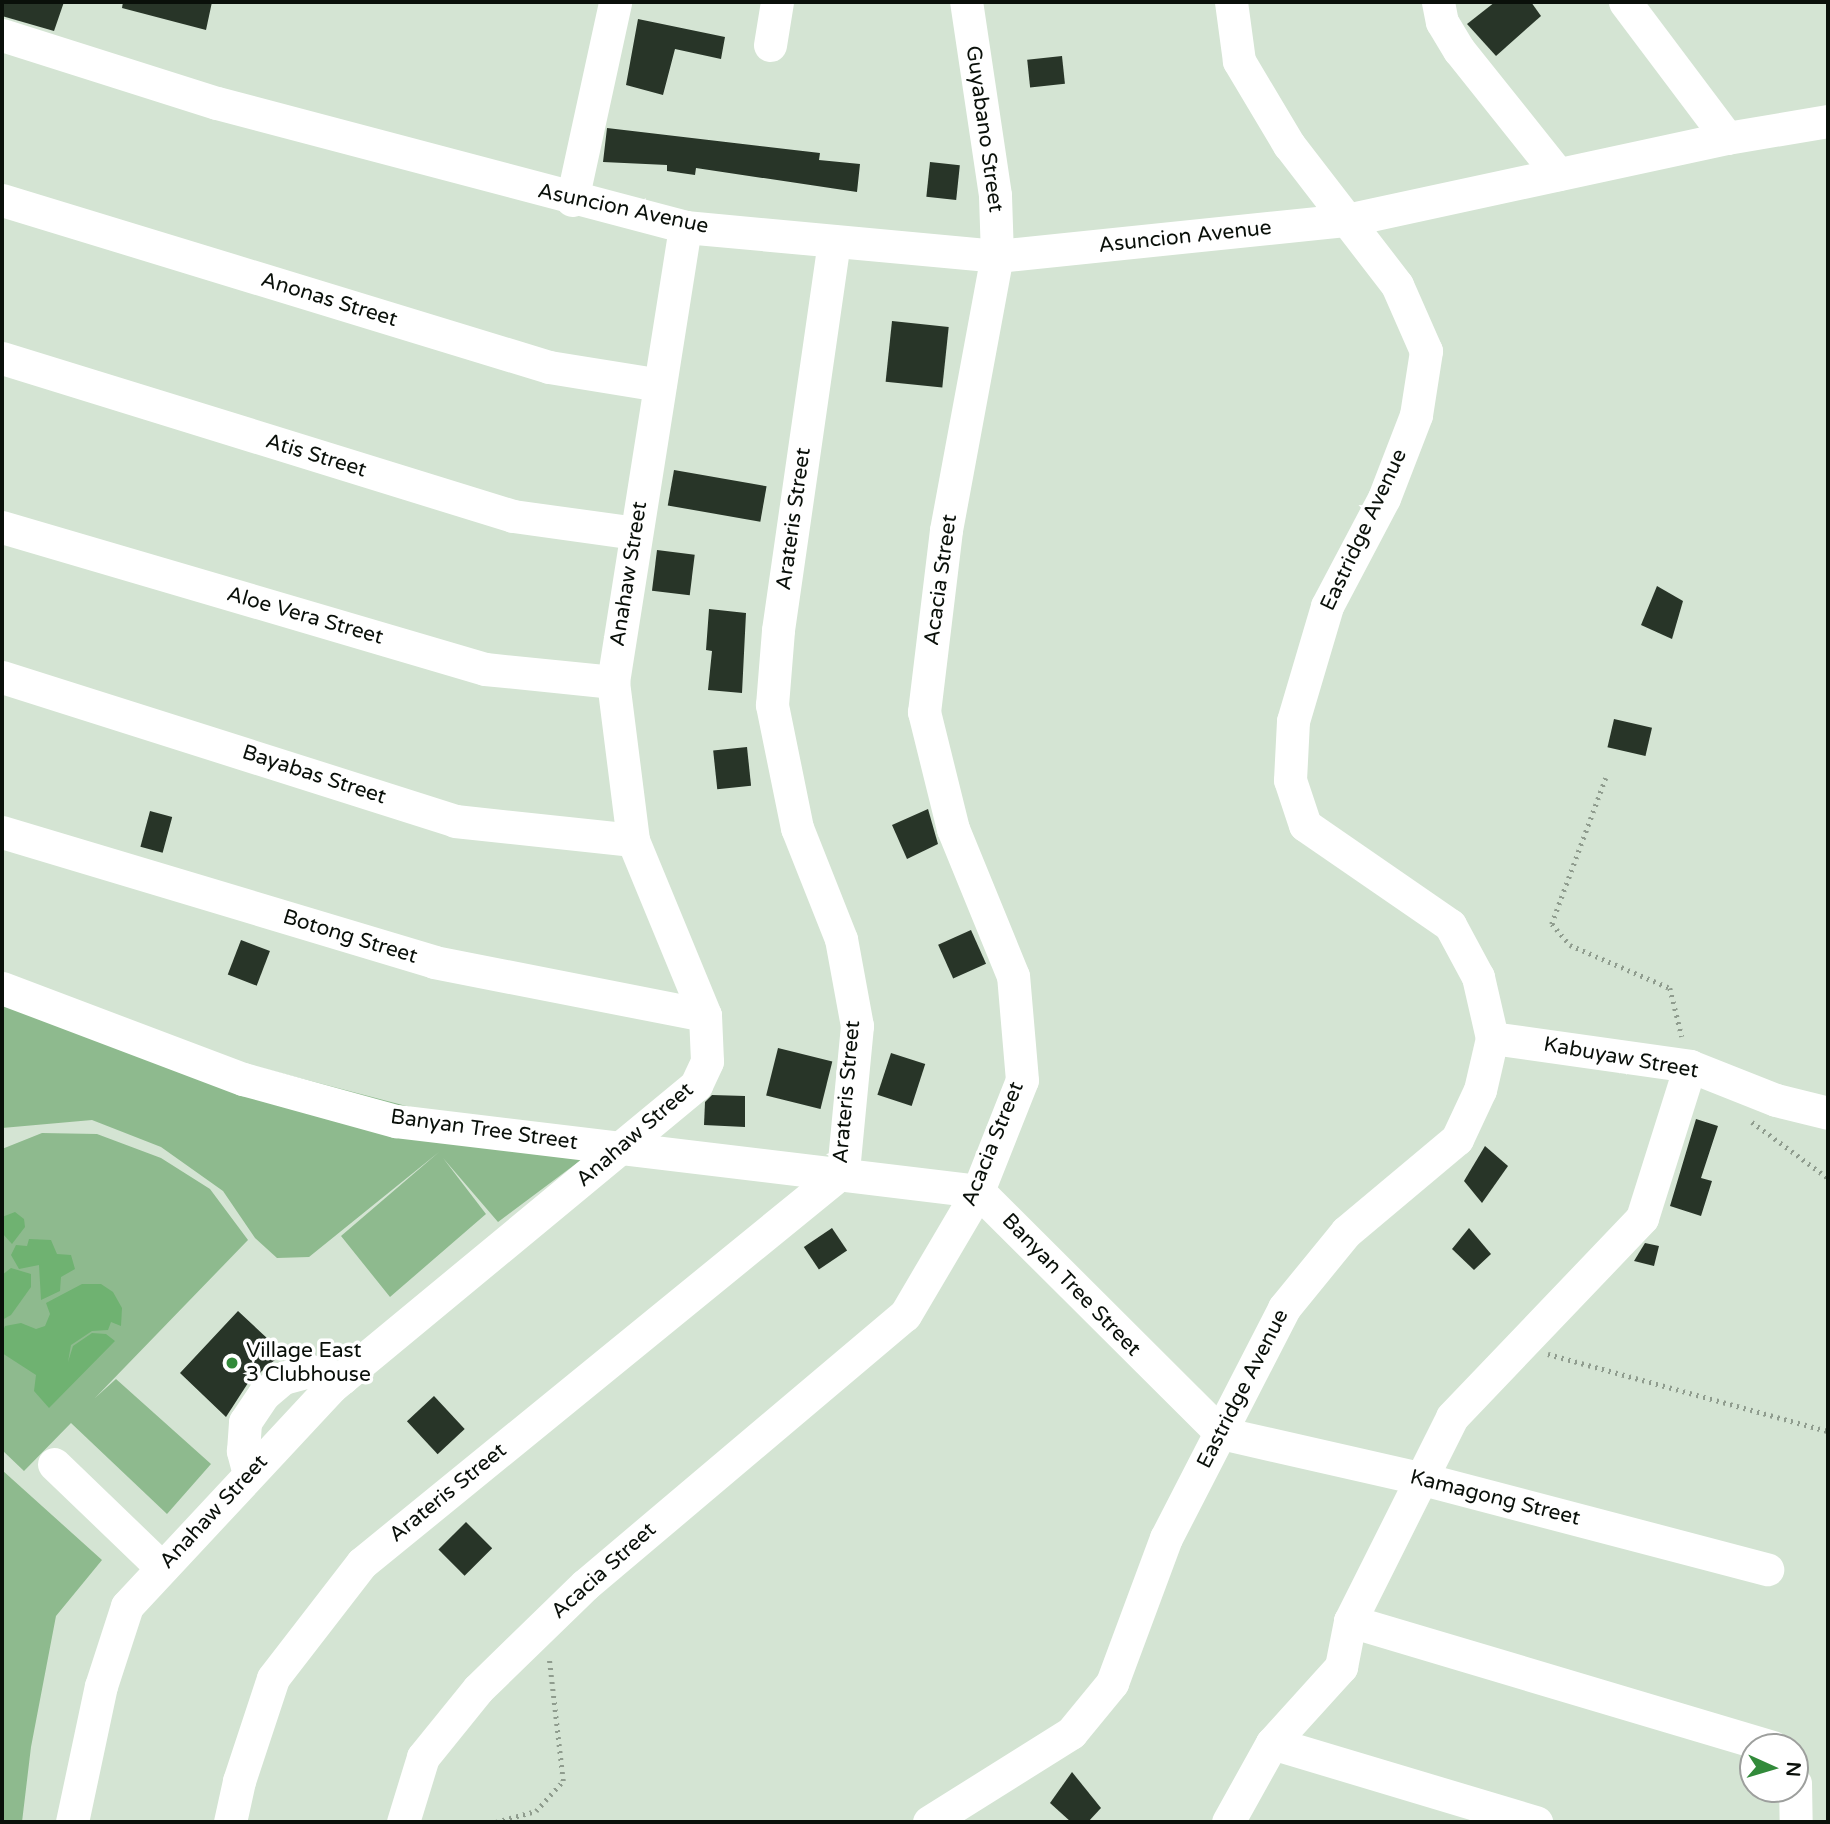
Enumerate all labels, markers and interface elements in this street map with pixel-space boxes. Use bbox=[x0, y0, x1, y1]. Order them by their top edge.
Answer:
street label: Guyabano Street bbox=[960, 44, 1008, 214]
street label: Asuncion Avenue bbox=[535, 179, 711, 239]
street label: Asuncion Avenue bbox=[1097, 215, 1273, 259]
street label: Anonas Street bbox=[258, 267, 400, 333]
street label: Atis Street bbox=[263, 429, 369, 483]
street label: Eastridge Avenue bbox=[1316, 445, 1412, 615]
street label: Arateris Street bbox=[772, 446, 816, 592]
street label: Anahaw Street bbox=[605, 500, 653, 648]
street label: Acacia Street bbox=[919, 513, 963, 647]
street label: Aloe Vera Street bbox=[224, 582, 386, 650]
street label: Bayabas Street bbox=[239, 740, 389, 810]
street label: Botong Street bbox=[280, 905, 420, 969]
street label: Arateris Street bbox=[828, 1019, 866, 1165]
street label: Kabuyaw Street bbox=[1542, 1032, 1700, 1084]
street label: Anahaw Street bbox=[571, 1077, 699, 1193]
street label: Acacia Street bbox=[957, 1078, 1029, 1210]
street label: Banyan Tree Street bbox=[389, 1104, 579, 1156]
street label: Banyan Tree Street bbox=[996, 1208, 1146, 1362]
street label: Eastridge Avenue bbox=[1192, 1305, 1294, 1473]
place label: Village East 3 Clubhouse bbox=[246, 1338, 371, 1388]
marker: Village East 3 Clubhouse bbox=[224, 1355, 240, 1371]
street label: Arateris Street bbox=[384, 1438, 512, 1548]
street label: Anahaw Street bbox=[155, 1450, 273, 1574]
street label: Kamagong Street bbox=[1407, 1465, 1583, 1531]
street label: Acacia Street bbox=[546, 1517, 662, 1625]
north arrow bbox=[1739, 1733, 1809, 1803]
text: N bbox=[1781, 1761, 1804, 1778]

